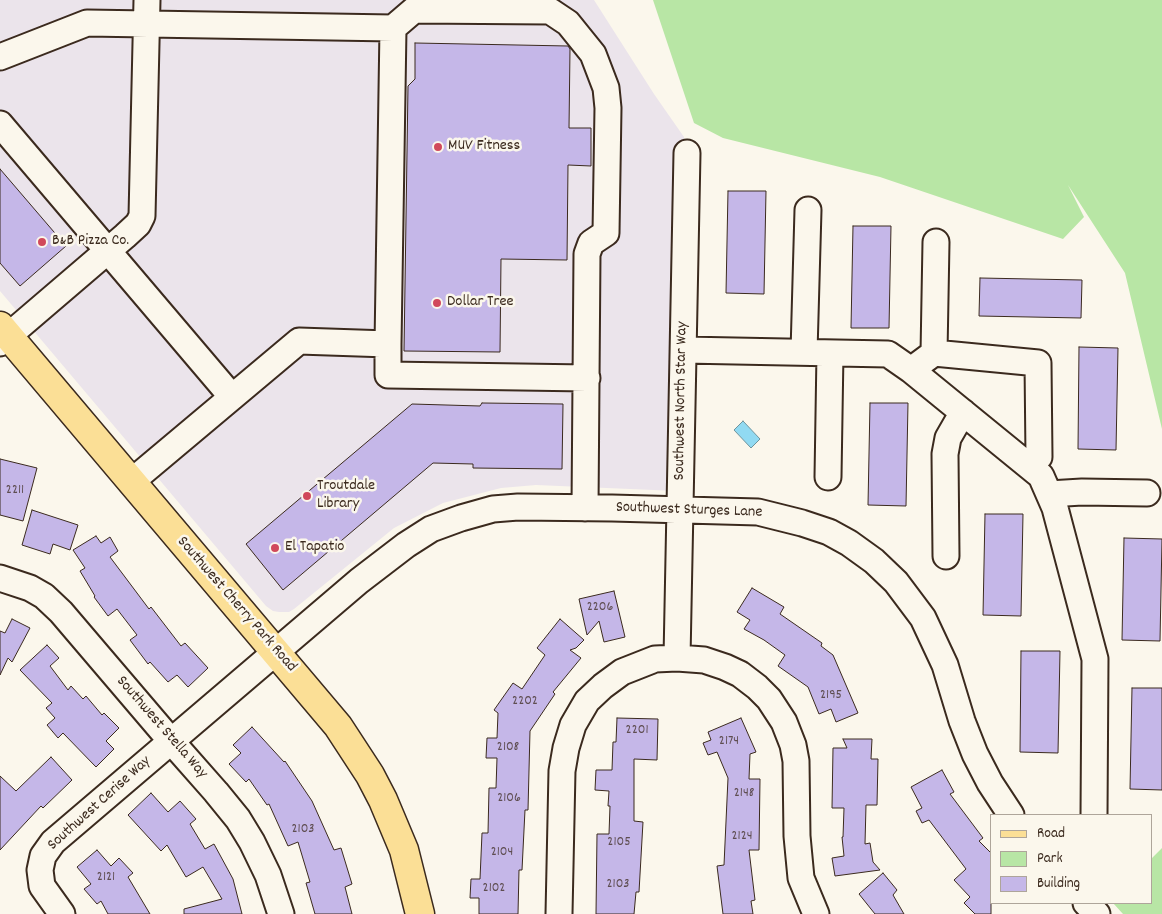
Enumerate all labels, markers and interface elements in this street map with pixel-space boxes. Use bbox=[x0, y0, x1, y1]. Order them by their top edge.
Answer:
place label: MUV Fitness bbox=[448, 137, 520, 157]
marker: MUV Fitness bbox=[432, 141, 444, 153]
place label: B&B Pizza Co. bbox=[52, 232, 129, 252]
marker: B&B Pizza Co. bbox=[36, 236, 48, 248]
place label: Dollar Tree bbox=[447, 293, 514, 313]
marker: Dollar Tree bbox=[431, 297, 443, 309]
street label: Southwest North Star Way bbox=[671, 321, 693, 481]
place label: Troutdale Library bbox=[317, 477, 375, 515]
house number: 2211 bbox=[6, 483, 24, 499]
marker: Troutdale Library bbox=[301, 490, 313, 502]
street label: Southwest Sturges Lane bbox=[615, 499, 763, 523]
street label: Southwest Cherry Park Road bbox=[172, 533, 300, 677]
place label: El Tapatio bbox=[285, 538, 344, 558]
marker: El Tapatio bbox=[269, 542, 281, 554]
house number: 2206 bbox=[587, 600, 613, 616]
street label: Southwest Stella Way bbox=[111, 673, 211, 783]
house number: 2195 bbox=[820, 688, 842, 704]
house number: 2202 bbox=[512, 694, 538, 710]
house number: 2201 bbox=[626, 723, 648, 739]
house number: 2174 bbox=[719, 734, 739, 750]
house number: 2108 bbox=[497, 740, 519, 756]
street label: Southwest Cerise Way bbox=[44, 753, 156, 855]
house number: 2148 bbox=[734, 786, 754, 802]
house number: 2106 bbox=[497, 791, 521, 807]
legend bbox=[990, 814, 1152, 904]
house number: 2103 bbox=[291, 822, 315, 838]
text: Road bbox=[1037, 823, 1065, 845]
house number: 2124 bbox=[731, 829, 753, 845]
house number: 2105 bbox=[607, 835, 631, 851]
house number: 2104 bbox=[491, 845, 513, 861]
text: Park bbox=[1037, 848, 1063, 870]
house number: 2121 bbox=[97, 870, 115, 886]
text: Building bbox=[1037, 873, 1080, 895]
house number: 2103 bbox=[606, 877, 630, 893]
house number: 2102 bbox=[483, 881, 505, 897]

